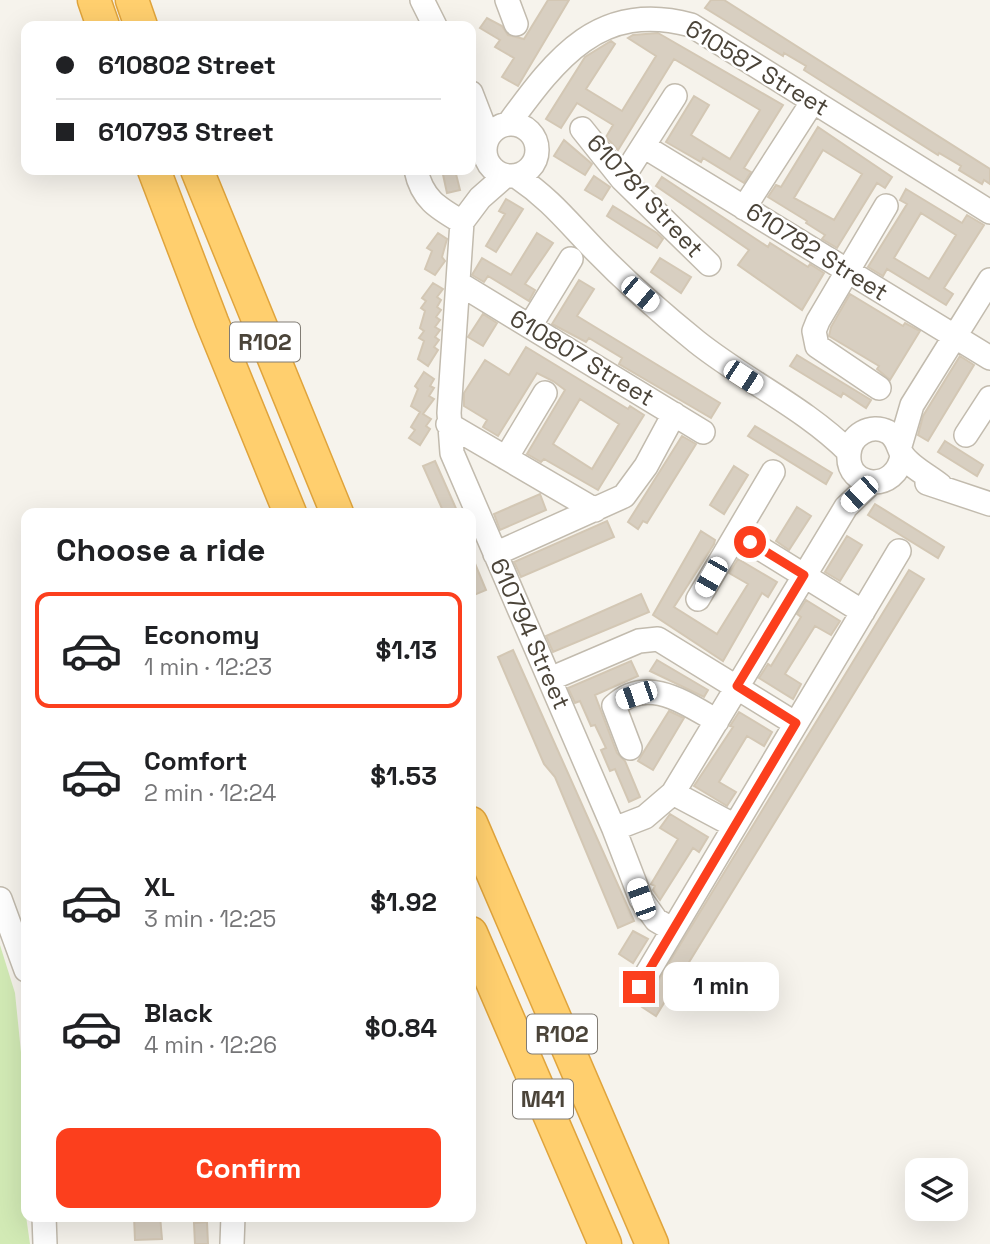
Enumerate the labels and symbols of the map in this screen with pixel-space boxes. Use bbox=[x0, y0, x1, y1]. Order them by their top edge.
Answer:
street label: 610587 Street bbox=[680, 13, 835, 123]
street label: 610781 Street bbox=[580, 127, 710, 264]
street label: 610782 Street bbox=[740, 195, 894, 308]
car bbox=[618, 272, 663, 316]
street label: 610807 Street bbox=[504, 302, 660, 413]
road number: R102 bbox=[230, 322, 300, 362]
car bbox=[720, 357, 767, 397]
car bbox=[837, 472, 882, 516]
route start bbox=[734, 526, 766, 558]
street label: 610794 Street bbox=[483, 553, 578, 714]
car bbox=[692, 554, 731, 600]
car bbox=[613, 678, 660, 712]
car bbox=[624, 876, 659, 922]
callout: 1 min bbox=[664, 962, 779, 1012]
route end bbox=[623, 971, 655, 1003]
road number: R102 bbox=[527, 1015, 597, 1054]
road number: M41 bbox=[513, 1080, 573, 1118]

